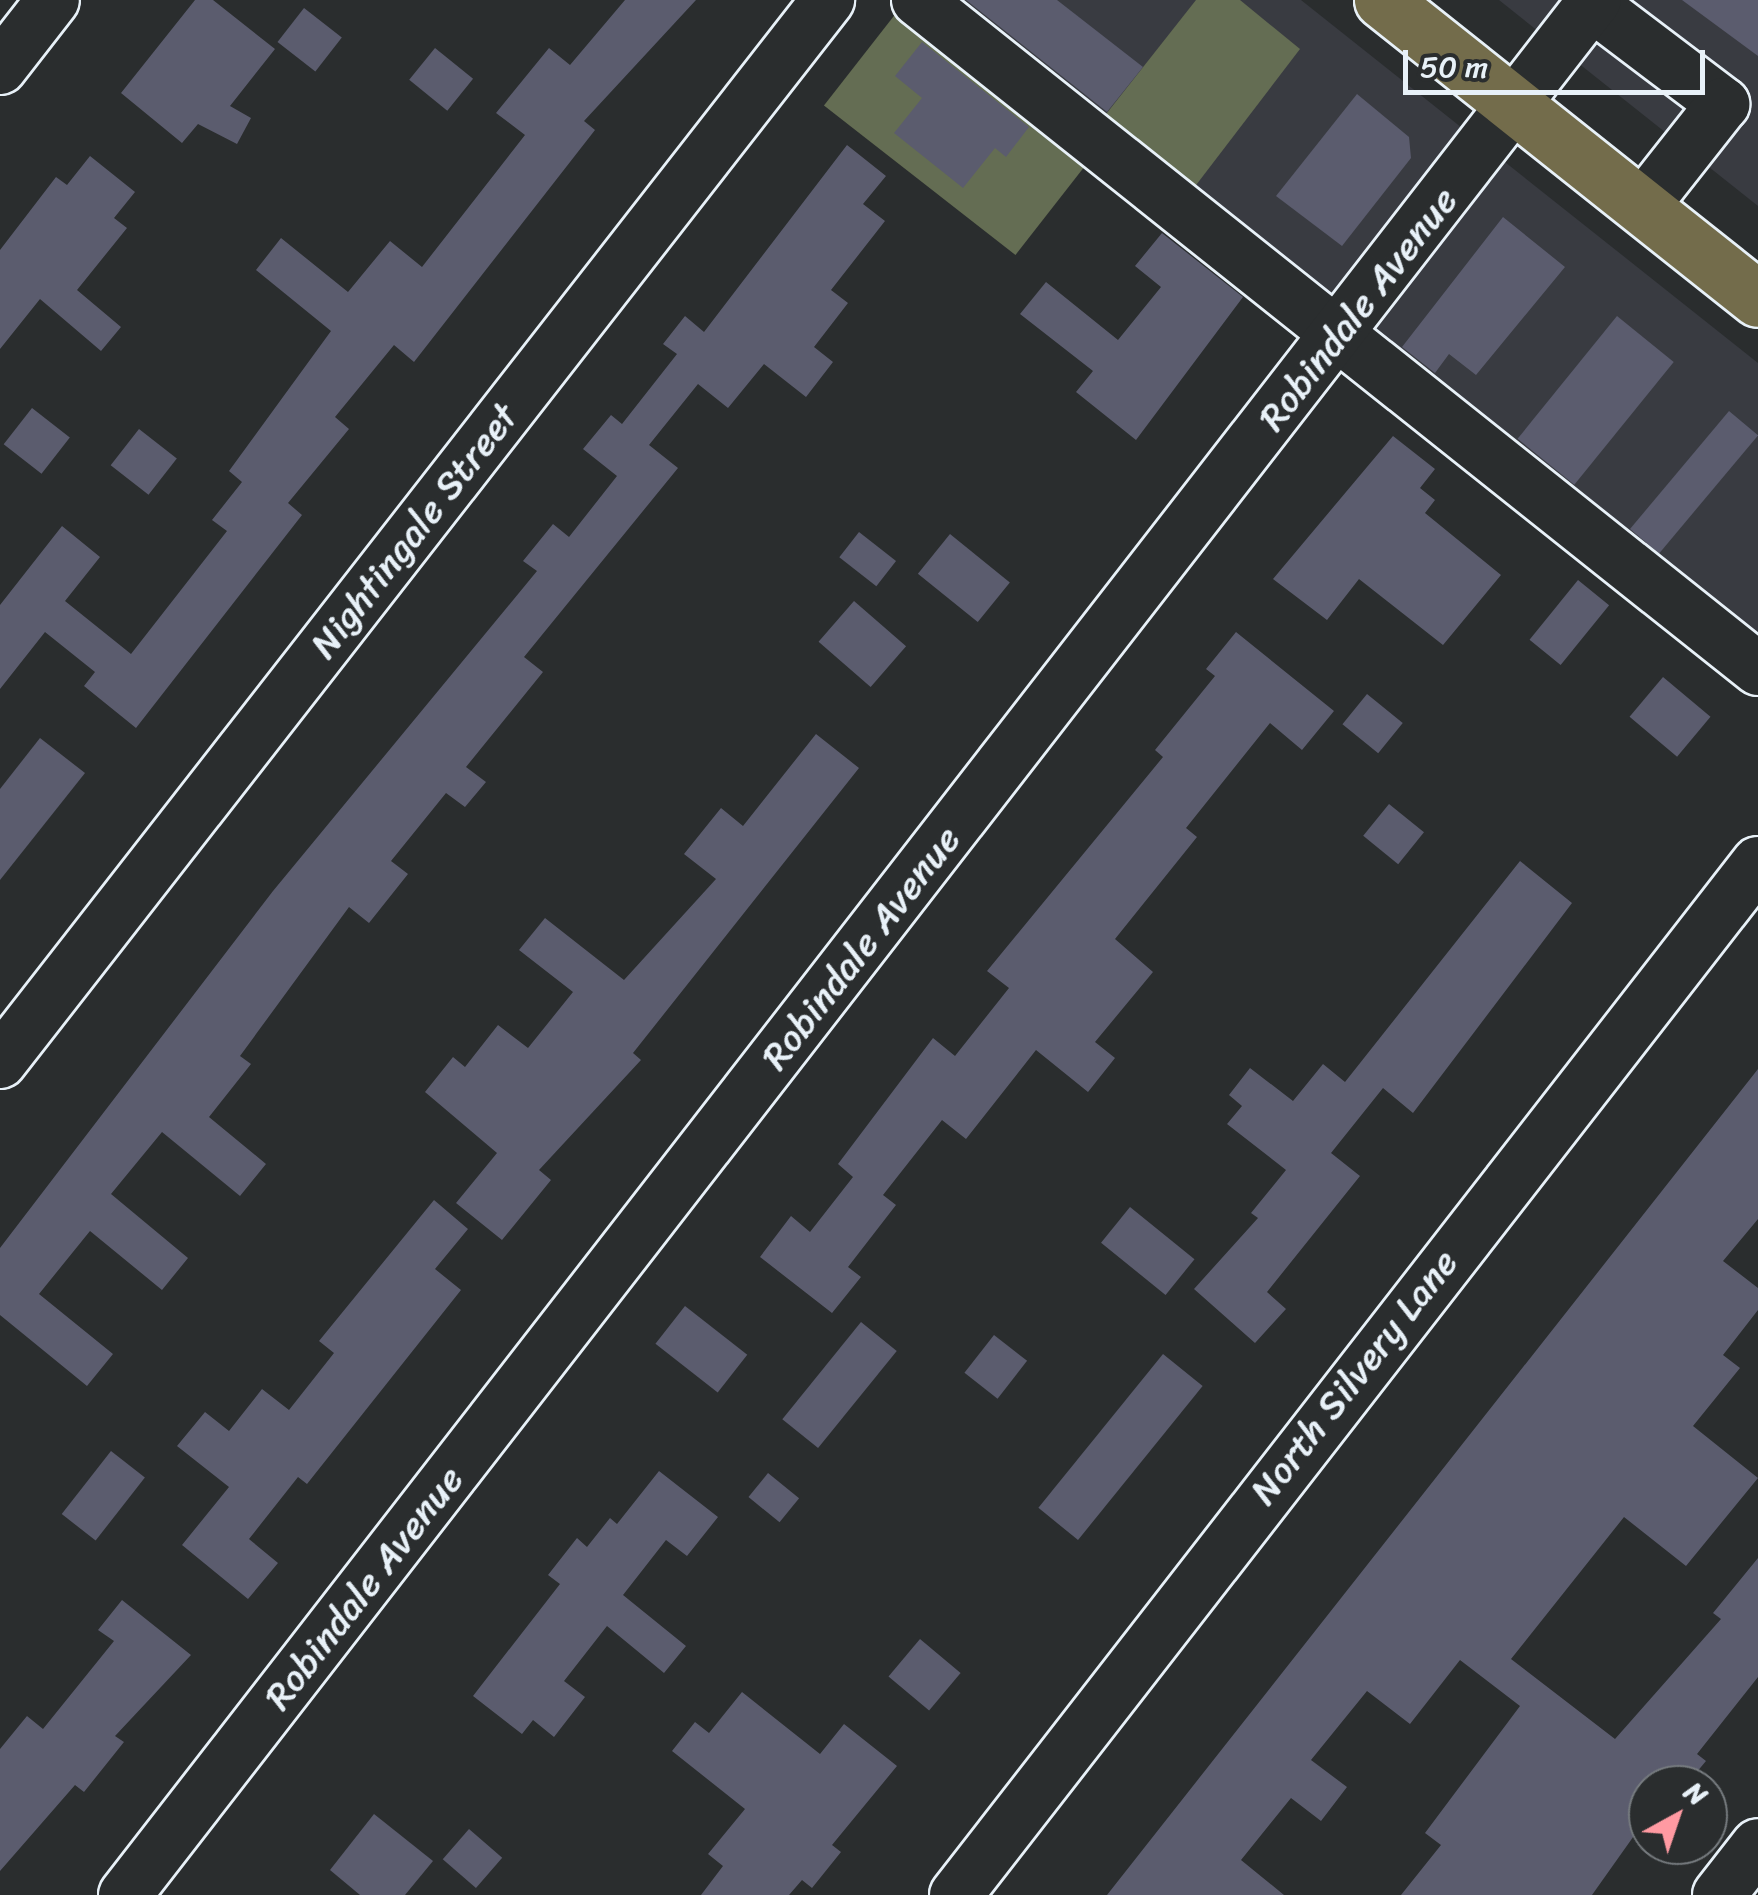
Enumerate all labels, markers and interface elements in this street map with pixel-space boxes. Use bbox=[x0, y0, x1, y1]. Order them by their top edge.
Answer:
scale bar bbox=[1408, 30, 1710, 92]
text: 50 m bbox=[1420, 40, 1488, 94]
street label: Robindale Avenue bbox=[1249, 179, 1467, 439]
street label: Nightingale Street bbox=[300, 394, 528, 668]
street label: Robindale Avenue bbox=[752, 818, 970, 1078]
street label: North Silvery Lane bbox=[1240, 1240, 1468, 1514]
street label: Robindale Avenue bbox=[255, 1458, 473, 1718]
north arrow bbox=[1628, 1765, 1728, 1865]
text: N bbox=[1673, 1768, 1720, 1818]

